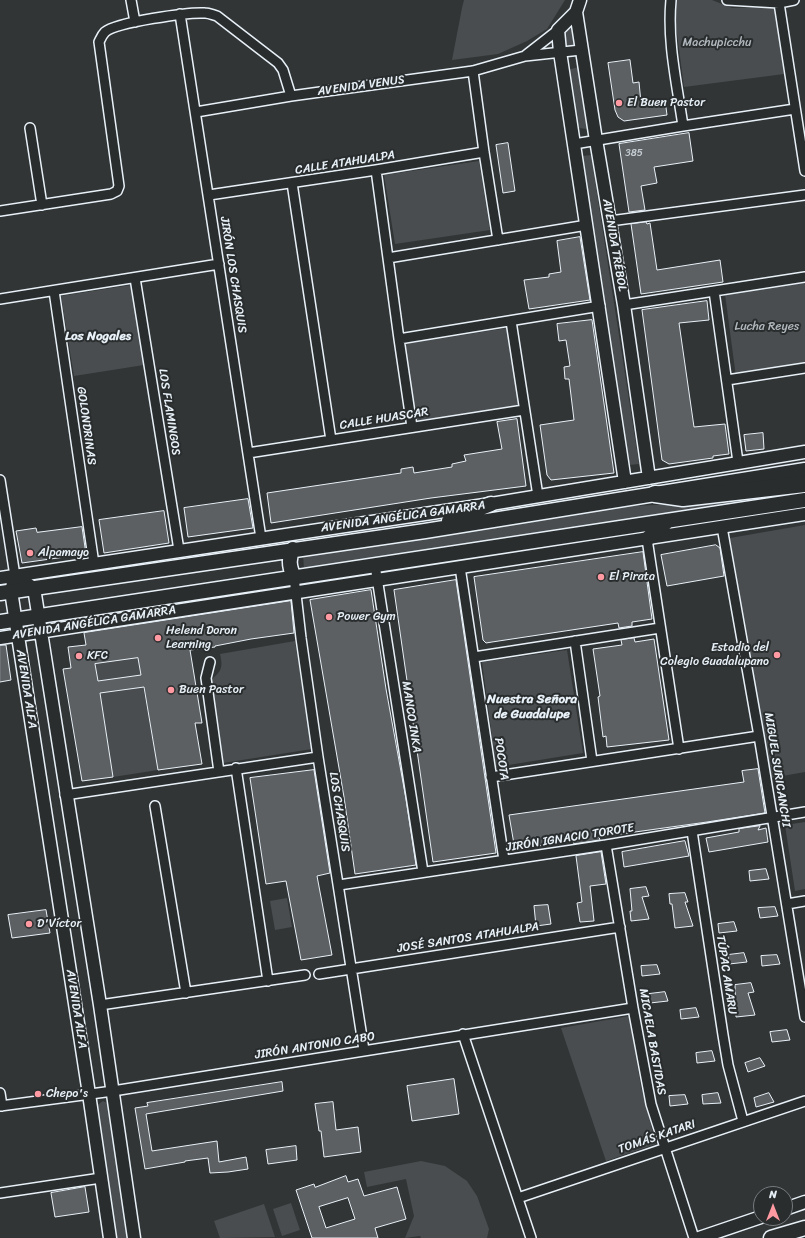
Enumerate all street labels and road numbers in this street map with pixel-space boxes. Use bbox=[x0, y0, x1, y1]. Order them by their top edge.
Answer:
street label: AVENIDA VENUS bbox=[317, 73, 405, 99]
street label: CALLE ATAHUALPA bbox=[294, 148, 396, 178]
street label: AVENIDA TRÉBOL bbox=[599, 198, 629, 292]
street label: JIRÓN LOS CHASQUIS bbox=[217, 216, 249, 334]
street label: LOS FLAMINGOS bbox=[155, 368, 183, 456]
street label: GOLONDRINAS bbox=[73, 386, 99, 466]
street label: CALLE HUASCAR bbox=[339, 405, 429, 433]
street label: AVENIDA ANGÉLICA GAMARRA bbox=[320, 498, 486, 536]
street label: AVENIDA ANGÉLICA GAMARRA bbox=[11, 603, 177, 643]
street label: AVENIDA ALFA bbox=[13, 649, 39, 729]
street label: MANCO INKA bbox=[398, 680, 424, 754]
street label: MIGUEL SURICANCHI bbox=[761, 712, 793, 828]
street label: POCOTA bbox=[491, 737, 511, 781]
street label: LOS CHASQUIS bbox=[326, 771, 352, 853]
street label: JIRÓN IGNACIO TOROTE bbox=[505, 821, 635, 855]
street label: JOSÉ SANTOS ATAHUALPA bbox=[396, 920, 540, 956]
street label: TÚPAC AMARU bbox=[713, 934, 739, 1016]
street label: AVENIDA ALFA bbox=[63, 969, 89, 1049]
street label: MICAELA BASTIDAS bbox=[636, 987, 668, 1097]
street label: JIRÓN ANTONIO CABO bbox=[254, 1029, 376, 1063]
street label: TOMÁS KATARI bbox=[616, 1117, 698, 1157]

